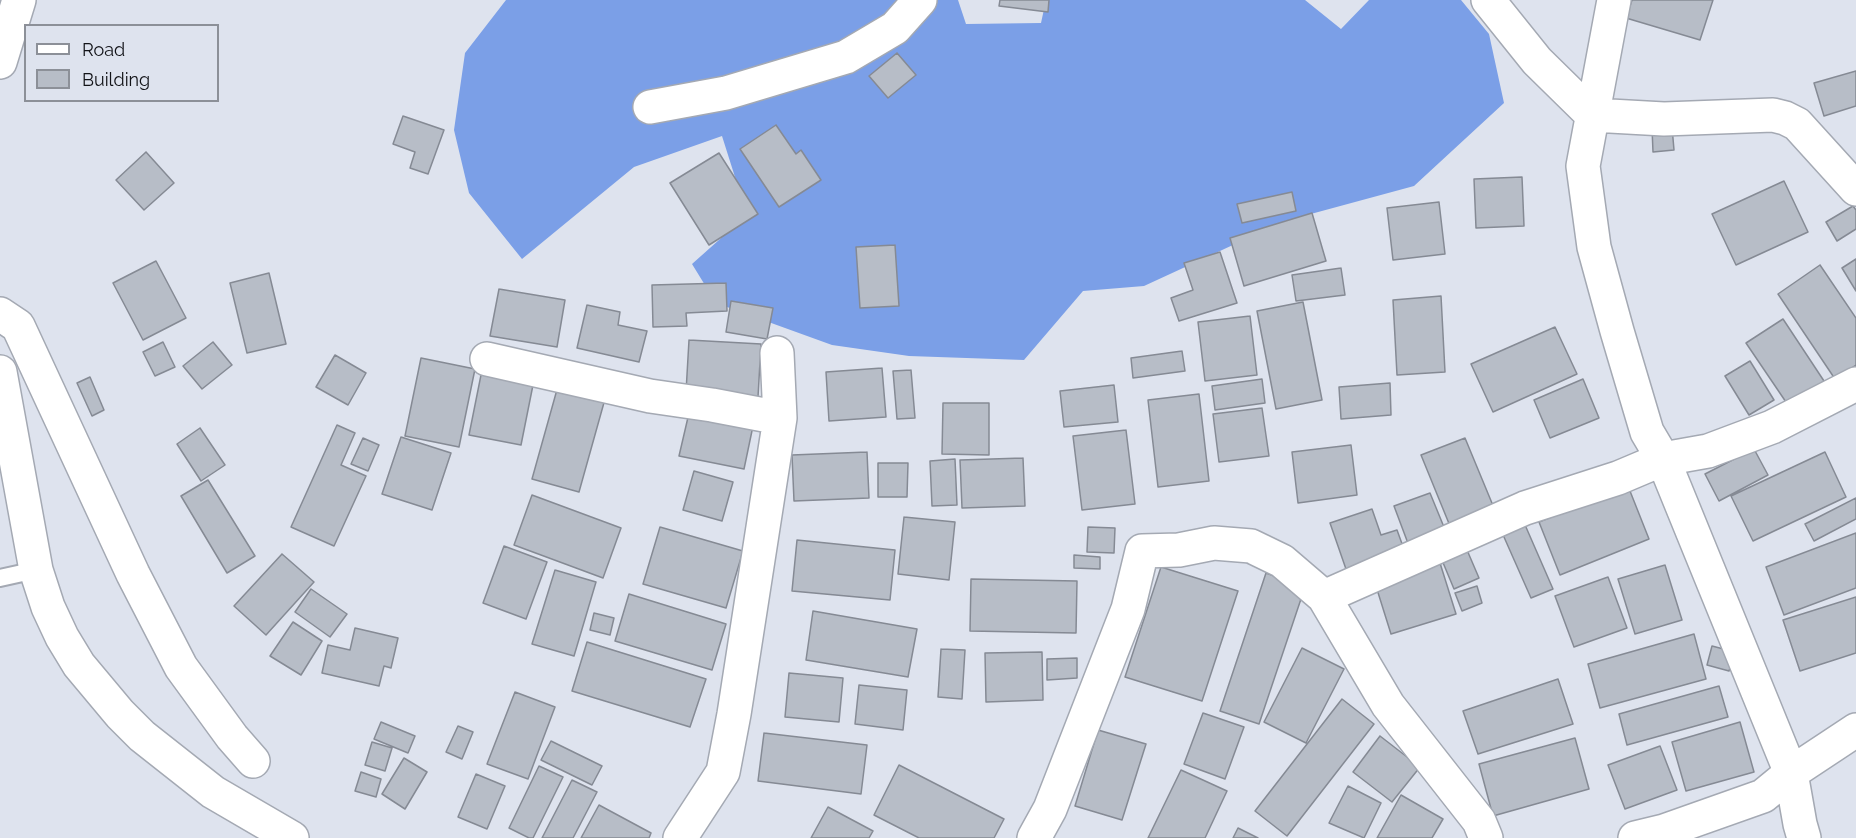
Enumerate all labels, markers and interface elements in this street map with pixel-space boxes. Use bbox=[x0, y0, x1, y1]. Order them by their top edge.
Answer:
legend bbox=[24, 24, 219, 102]
text: Road bbox=[82, 39, 125, 60]
text: Building bbox=[82, 69, 150, 90]

